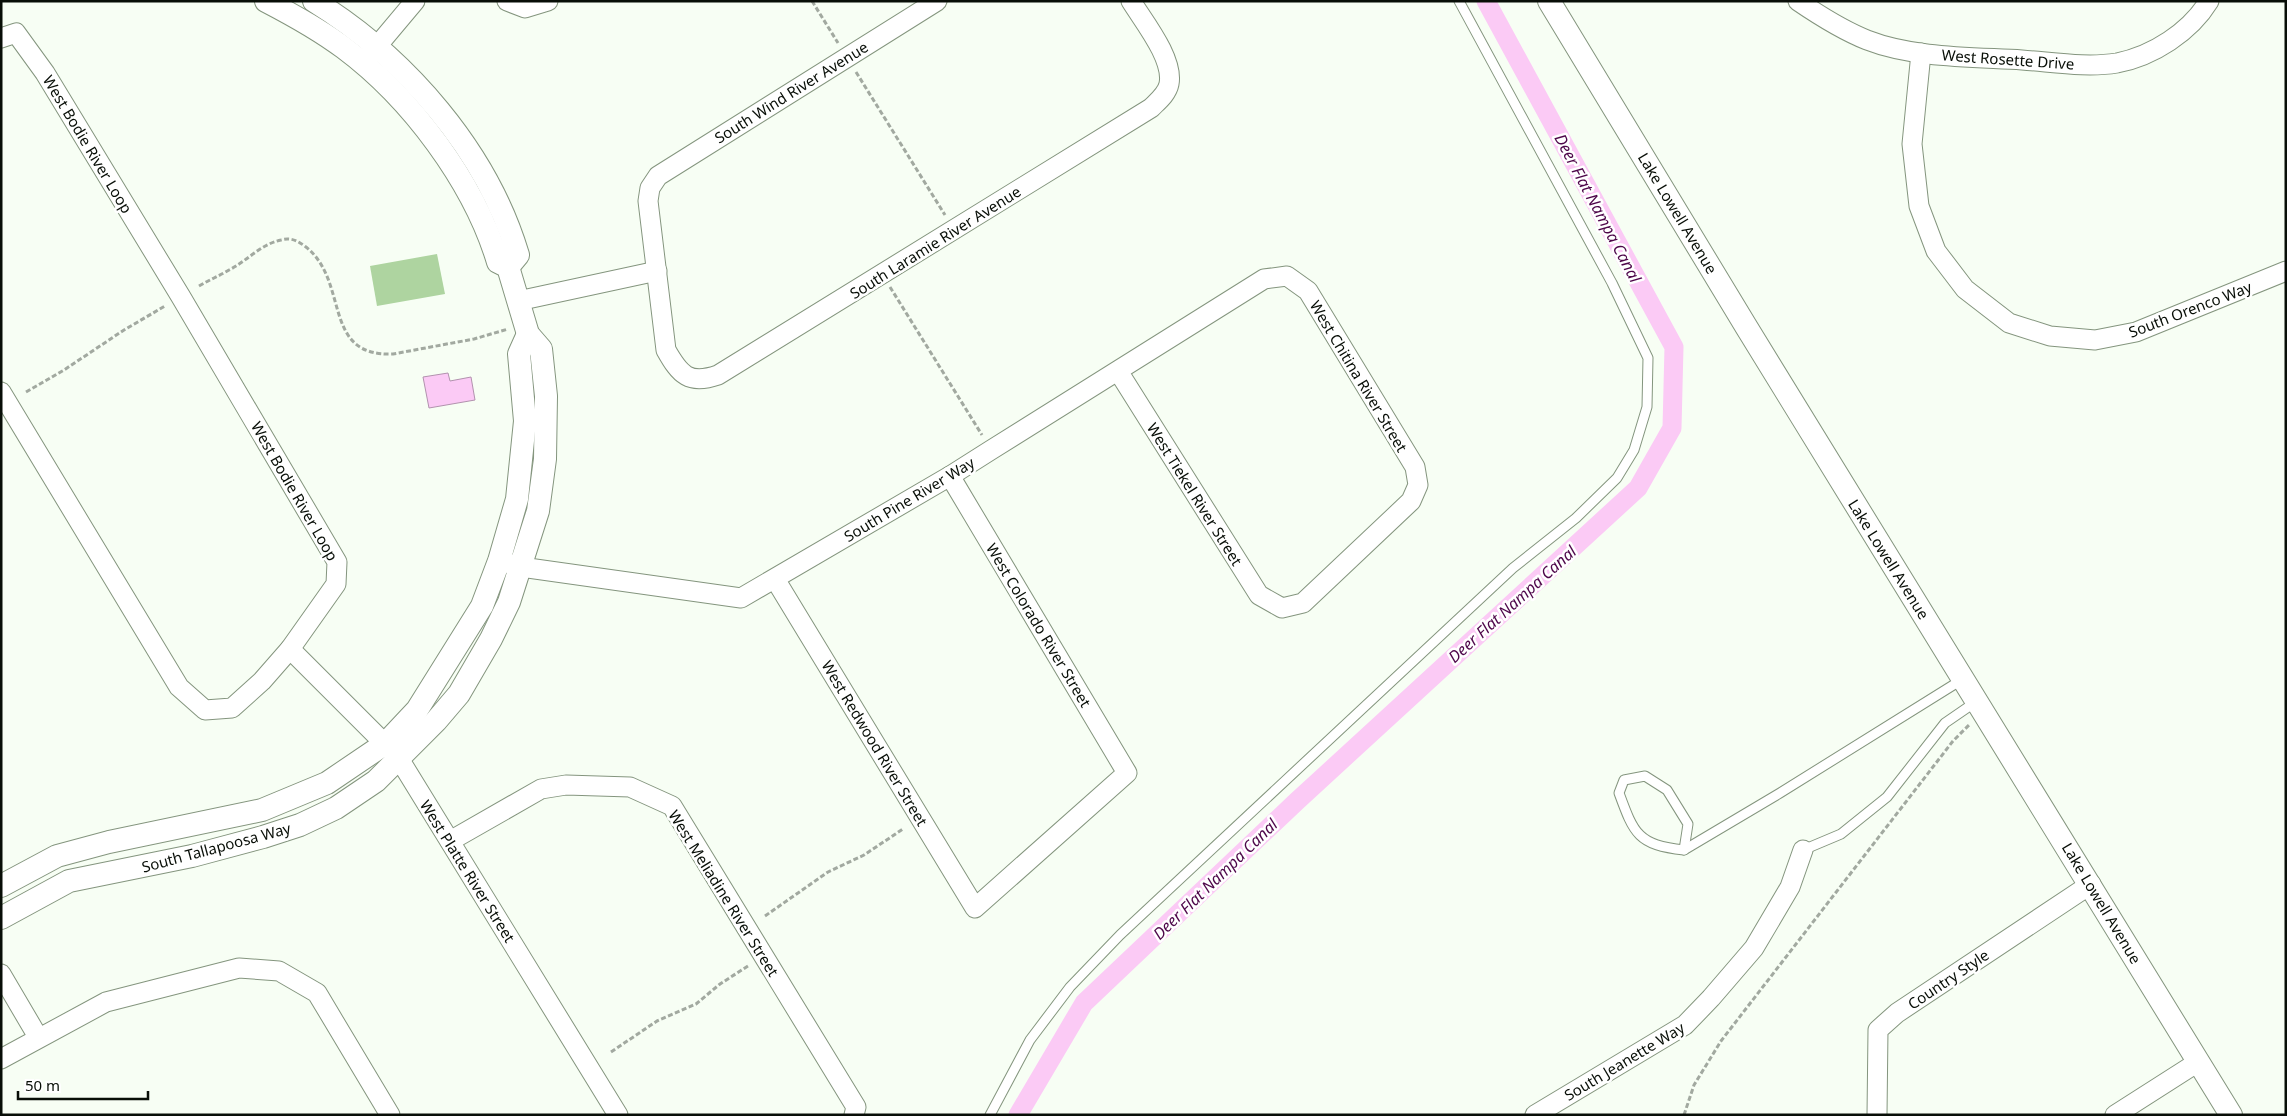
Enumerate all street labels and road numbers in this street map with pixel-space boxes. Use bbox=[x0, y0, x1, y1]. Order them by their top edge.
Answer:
street label: South Wind River Avenue bbox=[710, 37, 872, 147]
street label: West Rosette Drive bbox=[1941, 44, 2075, 74]
street label: West Bodie River Loop bbox=[39, 71, 137, 217]
street label: Lake Lowell Avenue bbox=[1634, 149, 1722, 277]
street label: South Laramie River Avenue bbox=[846, 181, 1024, 303]
street label: South Orenco Way bbox=[2126, 276, 2255, 342]
street label: West Chitina River Street bbox=[1306, 297, 1413, 456]
street label: West Bodie River Loop bbox=[247, 418, 343, 564]
street label: West Tiekel River Street bbox=[1143, 419, 1247, 570]
street label: South Pine River Way bbox=[840, 452, 978, 546]
street label: Lake Lowell Avenue bbox=[1844, 495, 1934, 623]
street label: West Colorado River Street bbox=[982, 539, 1096, 711]
street label: West Redwood River Street bbox=[818, 656, 933, 830]
street label: West Platte River Street bbox=[416, 796, 520, 947]
street label: West Meliadine River Street bbox=[664, 806, 784, 981]
street label: South Tallapoosa Way bbox=[139, 817, 293, 877]
street label: Lake Lowell Avenue bbox=[2058, 839, 2146, 967]
street label: Country Style bbox=[1903, 944, 1993, 1014]
street label: South Jeanette Way bbox=[1560, 1017, 1688, 1105]

